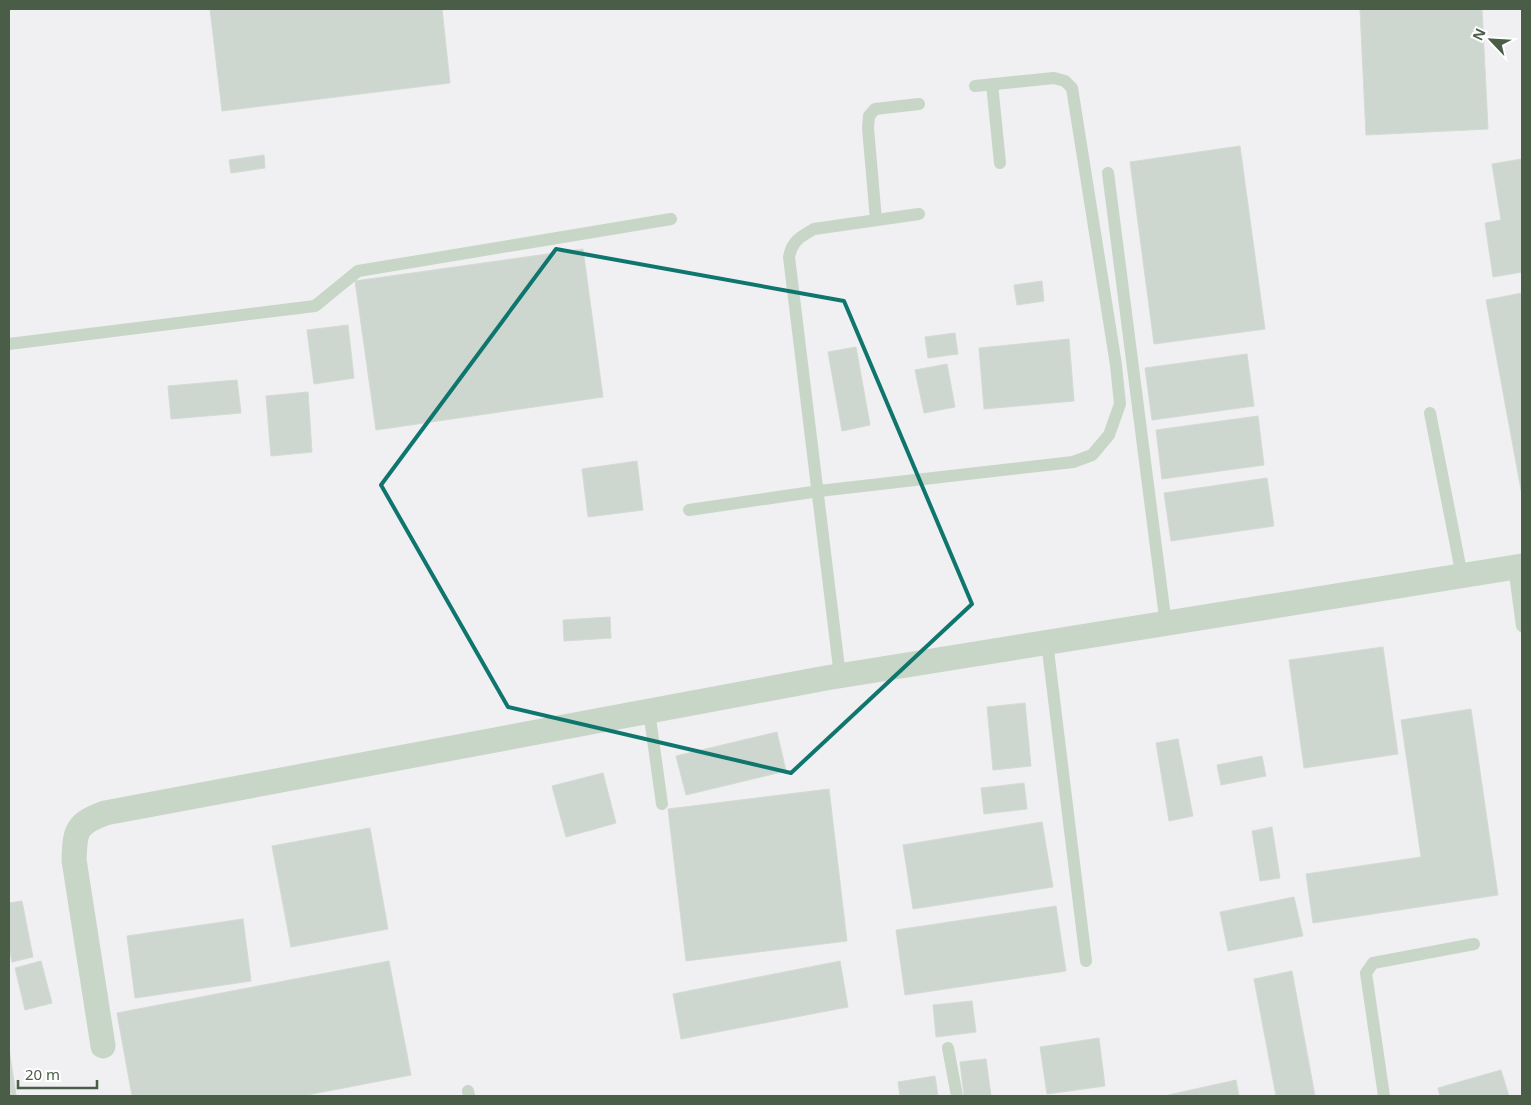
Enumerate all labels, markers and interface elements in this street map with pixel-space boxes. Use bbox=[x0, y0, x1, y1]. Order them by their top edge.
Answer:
north arrow bbox=[1466, 15, 1516, 65]
text: N bbox=[1468, 25, 1490, 43]
scale bar bbox=[18, 1058, 96, 1090]
text: 20 m bbox=[25, 1064, 60, 1084]

